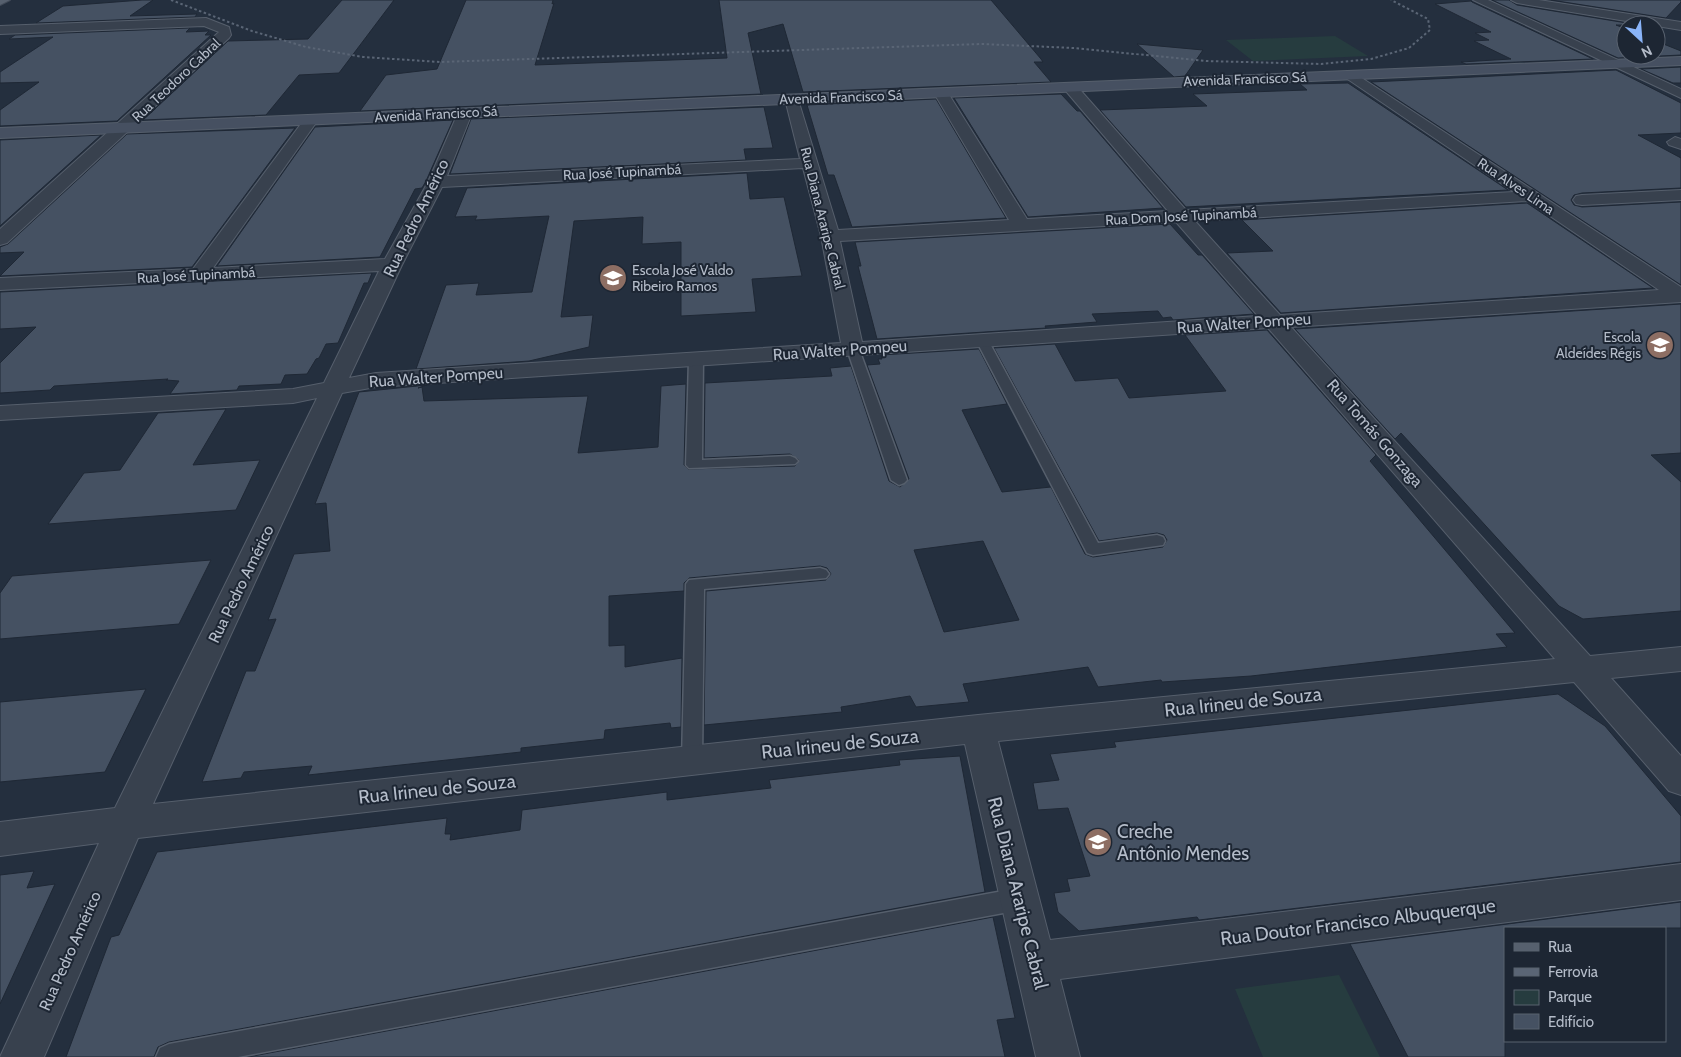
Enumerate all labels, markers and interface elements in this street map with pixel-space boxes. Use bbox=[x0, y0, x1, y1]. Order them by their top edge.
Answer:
north arrow bbox=[1616, 15, 1666, 65]
street label: Rua Teodoro Cabral bbox=[128, 34, 225, 126]
text: N bbox=[1638, 41, 1655, 62]
street label: Avenida Francisco Sá bbox=[1183, 68, 1307, 90]
street label: Avenida Francisco Sá bbox=[779, 86, 903, 108]
street label: Avenida Francisco Sá bbox=[374, 102, 498, 126]
street label: Rua Diana Araripe Cabral bbox=[797, 145, 850, 291]
street label: Rua Alves Lima bbox=[1474, 154, 1558, 219]
street label: Rua Pedro Américo bbox=[379, 156, 453, 280]
street label: Rua José Tupinambá bbox=[562, 160, 682, 184]
street label: Rua Dom José Tupinambá bbox=[1105, 203, 1257, 229]
place label: Escola José Valdo Ribeiro Ramos bbox=[632, 261, 734, 295]
street label: Rua José Tupinambá bbox=[136, 263, 256, 287]
school or university icon: Escola José Valdo Ribeiro Ramos bbox=[598, 263, 628, 293]
street label: Rua Walter Pompeu bbox=[1176, 309, 1312, 337]
place label: Escola Aldeídes Régis bbox=[1556, 328, 1641, 362]
school or university icon: Escola Aldeídes Régis bbox=[1645, 330, 1675, 360]
street label: Rua Walter Pompeu bbox=[772, 336, 908, 364]
street label: Rua Walter Pompeu bbox=[368, 363, 504, 391]
street label: Rua Tomás Gonzaga bbox=[1323, 375, 1427, 491]
street label: Rua Pedro Américo bbox=[204, 522, 278, 646]
street label: Rua Irineu de Souza bbox=[1163, 682, 1323, 722]
street label: Rua Irineu de Souza bbox=[760, 724, 920, 764]
street label: Rua Irineu de Souza bbox=[357, 769, 517, 809]
street label: Rua Diana Araripe Cabral bbox=[983, 794, 1053, 992]
place label: Creche Antônio Mendes bbox=[1117, 820, 1249, 865]
school or university icon: Creche Antônio Mendes bbox=[1083, 827, 1113, 857]
street label: Rua Pedro Américo bbox=[35, 888, 105, 1014]
street label: Rua Doutor Francisco Albuquerque bbox=[1219, 894, 1497, 950]
legend bbox=[1504, 927, 1666, 1042]
text: Rua bbox=[1548, 938, 1573, 956]
text: Ferrovia bbox=[1548, 963, 1599, 981]
text: Parque bbox=[1548, 988, 1592, 1006]
text: Edifício bbox=[1548, 1013, 1594, 1031]

